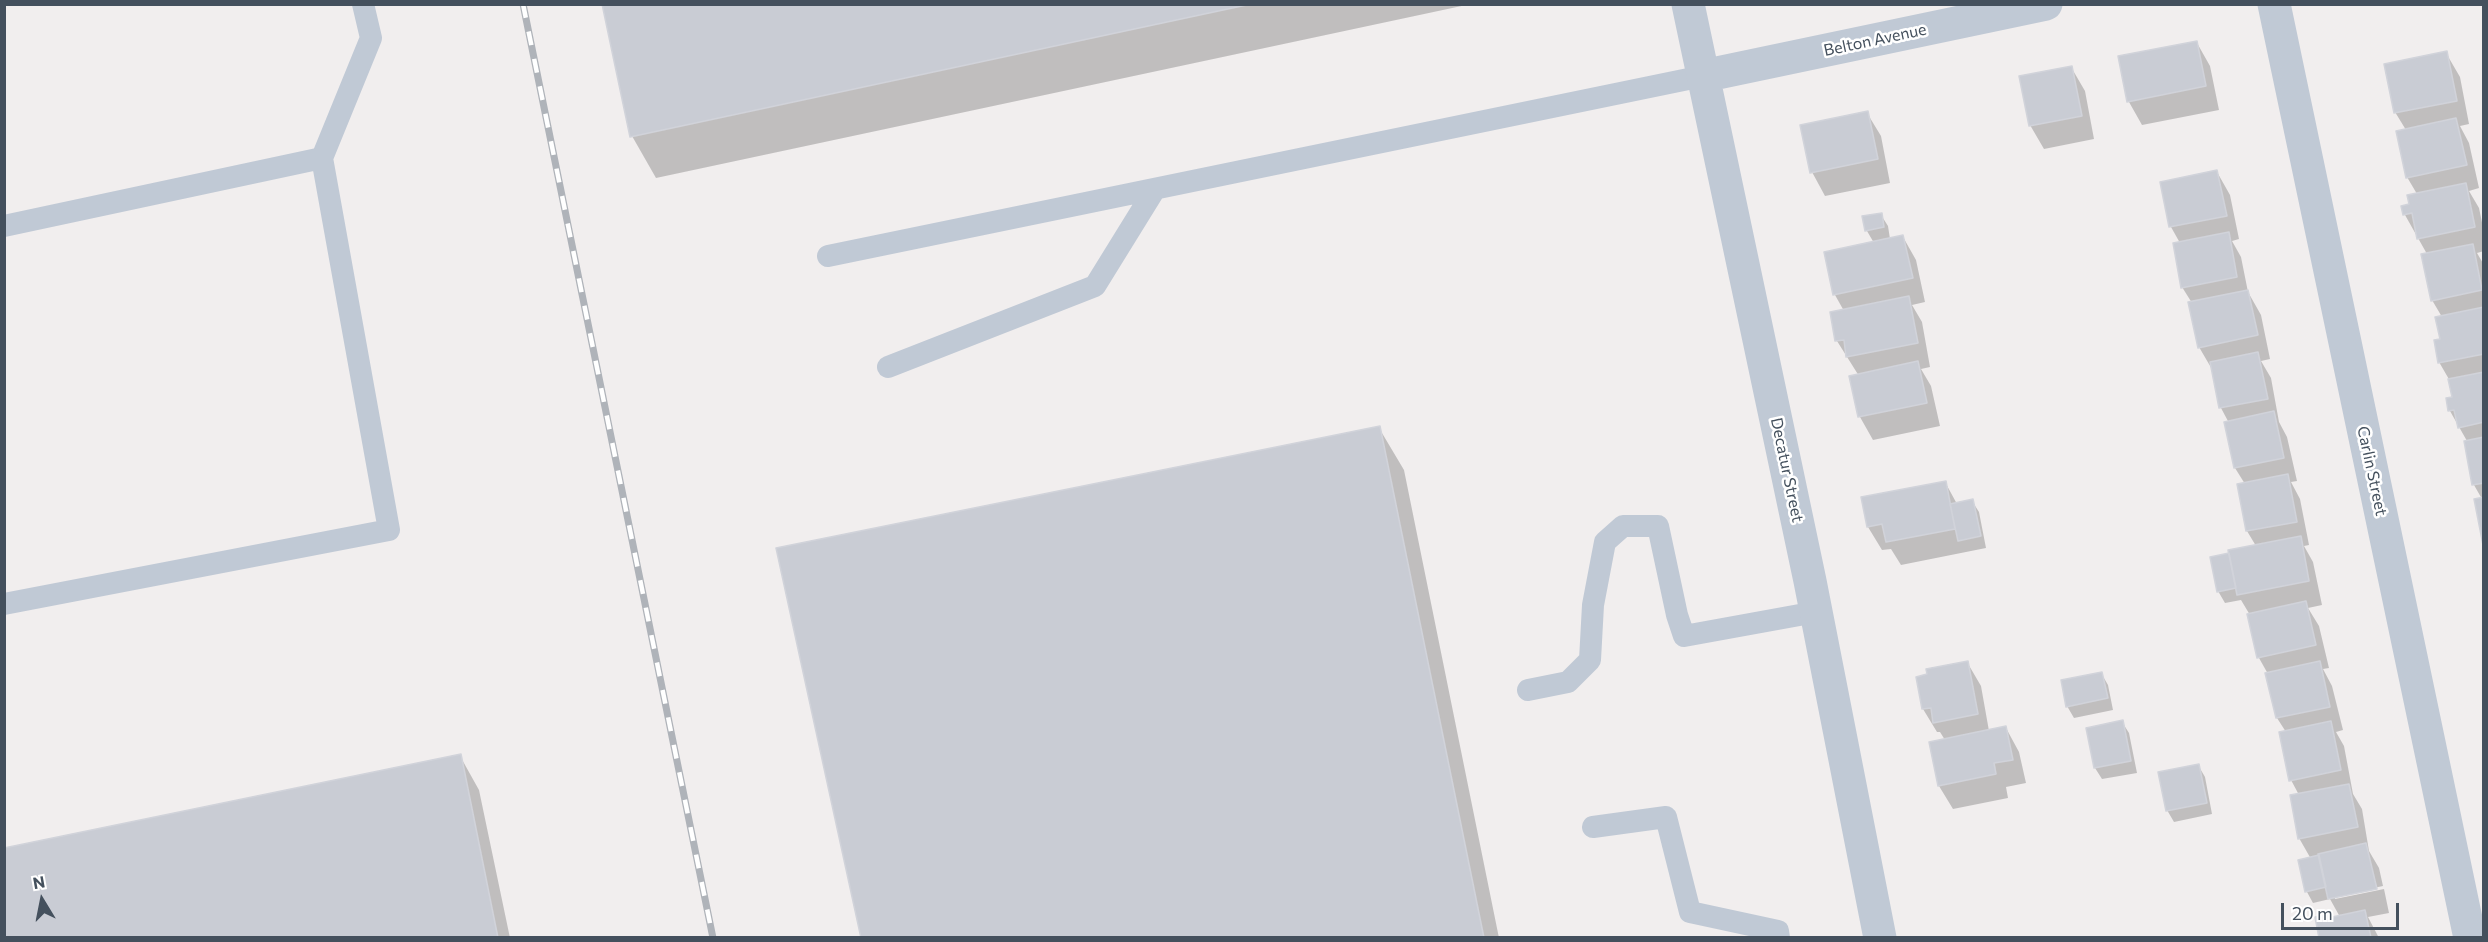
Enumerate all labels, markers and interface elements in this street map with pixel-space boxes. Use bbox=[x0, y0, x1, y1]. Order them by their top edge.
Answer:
street label: Belton Avenue bbox=[1822, 20, 1928, 60]
street label: Decatur Street bbox=[1767, 416, 1807, 524]
street label: Carlin Street bbox=[2353, 424, 2391, 518]
north arrow bbox=[12, 870, 72, 930]
text: N bbox=[31, 871, 46, 892]
scale bar bbox=[2284, 891, 2402, 929]
text: 20 m bbox=[2292, 902, 2333, 924]

